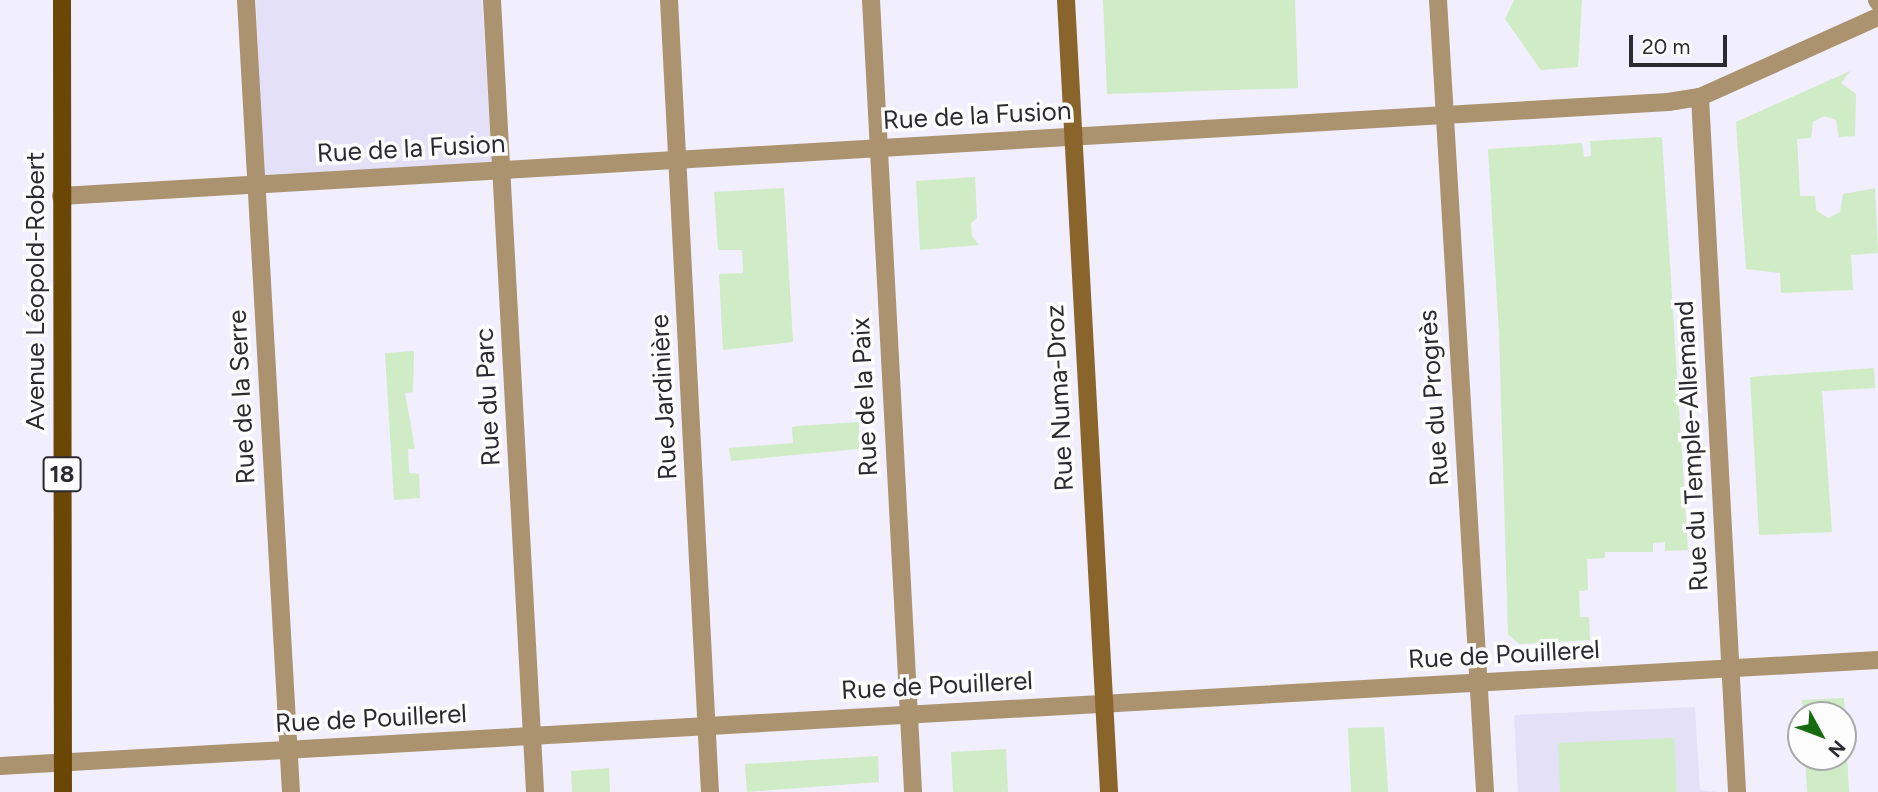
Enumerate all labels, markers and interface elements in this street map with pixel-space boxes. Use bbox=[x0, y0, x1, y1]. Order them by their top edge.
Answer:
scale bar bbox=[1633, 21, 1731, 65]
text: 20 m bbox=[1642, 34, 1690, 59]
street label: Rue de la Fusion bbox=[882, 95, 1072, 137]
street label: Rue de la Fusion bbox=[316, 128, 506, 170]
street label: Avenue Léopold-Robert bbox=[20, 152, 52, 430]
street label: Rue du Temple-Allemand bbox=[1669, 300, 1715, 592]
street label: Rue Numa-Droz bbox=[1040, 304, 1080, 492]
street label: Rue de la Serre bbox=[222, 309, 262, 485]
street label: Rue du Progrès bbox=[1412, 309, 1456, 487]
street label: Rue Jardinière bbox=[644, 313, 684, 481]
street label: Rue de la Paix bbox=[845, 317, 885, 477]
street label: Rue du Parc bbox=[469, 327, 507, 467]
road number: 18 bbox=[41, 453, 83, 494]
street label: Rue de Pouillerel bbox=[1407, 634, 1601, 676]
street label: Rue de Pouillerel bbox=[840, 665, 1034, 707]
street label: Rue de Pouillerel bbox=[274, 698, 468, 740]
north arrow bbox=[1787, 701, 1857, 771]
text: N bbox=[1823, 736, 1850, 762]

